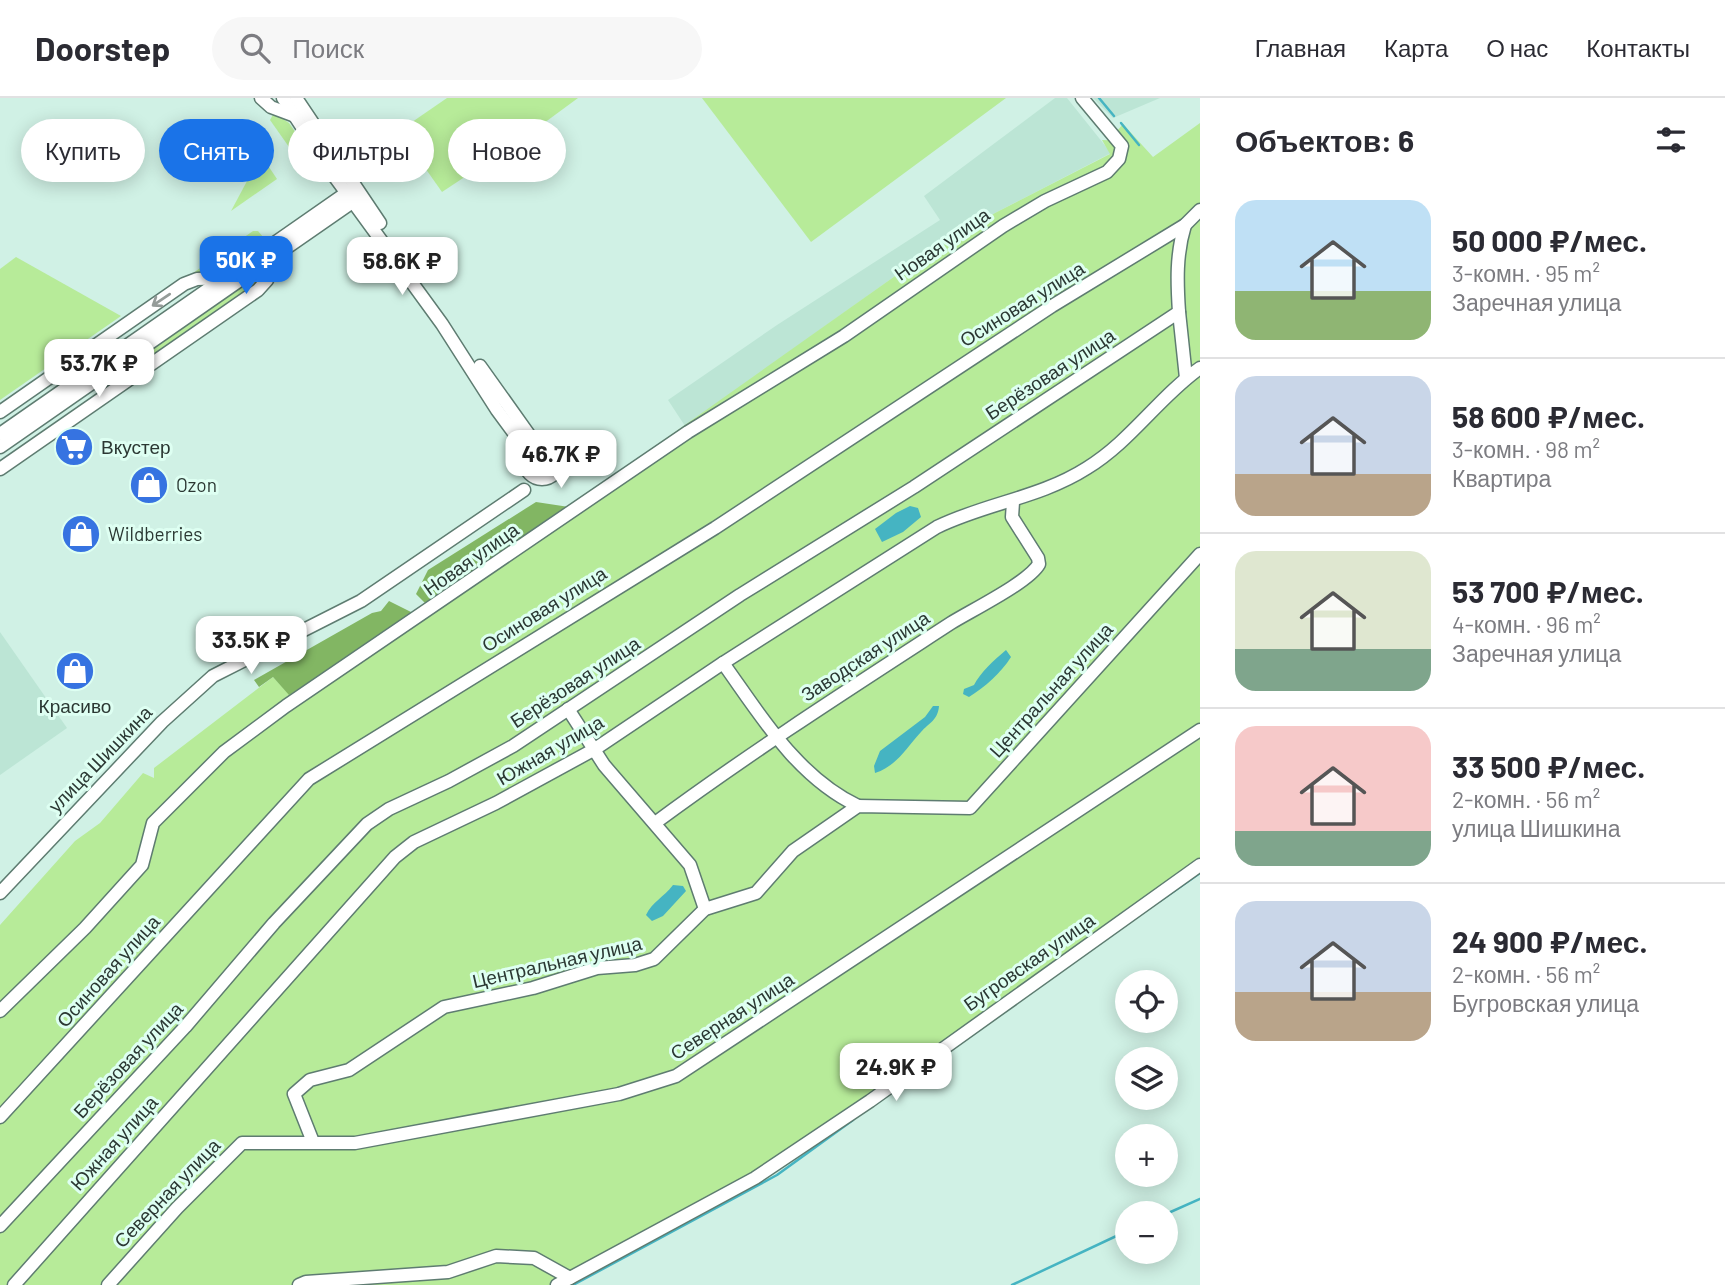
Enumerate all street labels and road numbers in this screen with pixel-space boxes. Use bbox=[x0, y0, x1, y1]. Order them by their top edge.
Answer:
street label: Новая улица bbox=[890, 202, 994, 285]
street label: Осиновая улица bbox=[955, 256, 1089, 351]
street label: Берёзовая улица bbox=[981, 323, 1119, 424]
street label: Новая улица bbox=[419, 517, 523, 600]
street label: Осиновая улица bbox=[477, 561, 611, 656]
street label: Заводская улица bbox=[796, 605, 934, 706]
street label: Центральная улица bbox=[984, 617, 1117, 762]
street label: Берёзовая улица bbox=[506, 631, 644, 732]
street label: улица Шишкина bbox=[43, 700, 157, 817]
street label: Южная улица bbox=[492, 710, 608, 789]
street label: Бугровская улица bbox=[959, 908, 1099, 1015]
street label: Осиновая улица bbox=[51, 910, 164, 1031]
street label: Центральная улица bbox=[470, 931, 644, 992]
street label: Северная улица bbox=[666, 967, 798, 1064]
street label: Берёзовая улица bbox=[68, 997, 187, 1122]
street label: Южная улица bbox=[65, 1090, 162, 1195]
street label: Северная улица bbox=[109, 1133, 225, 1252]

